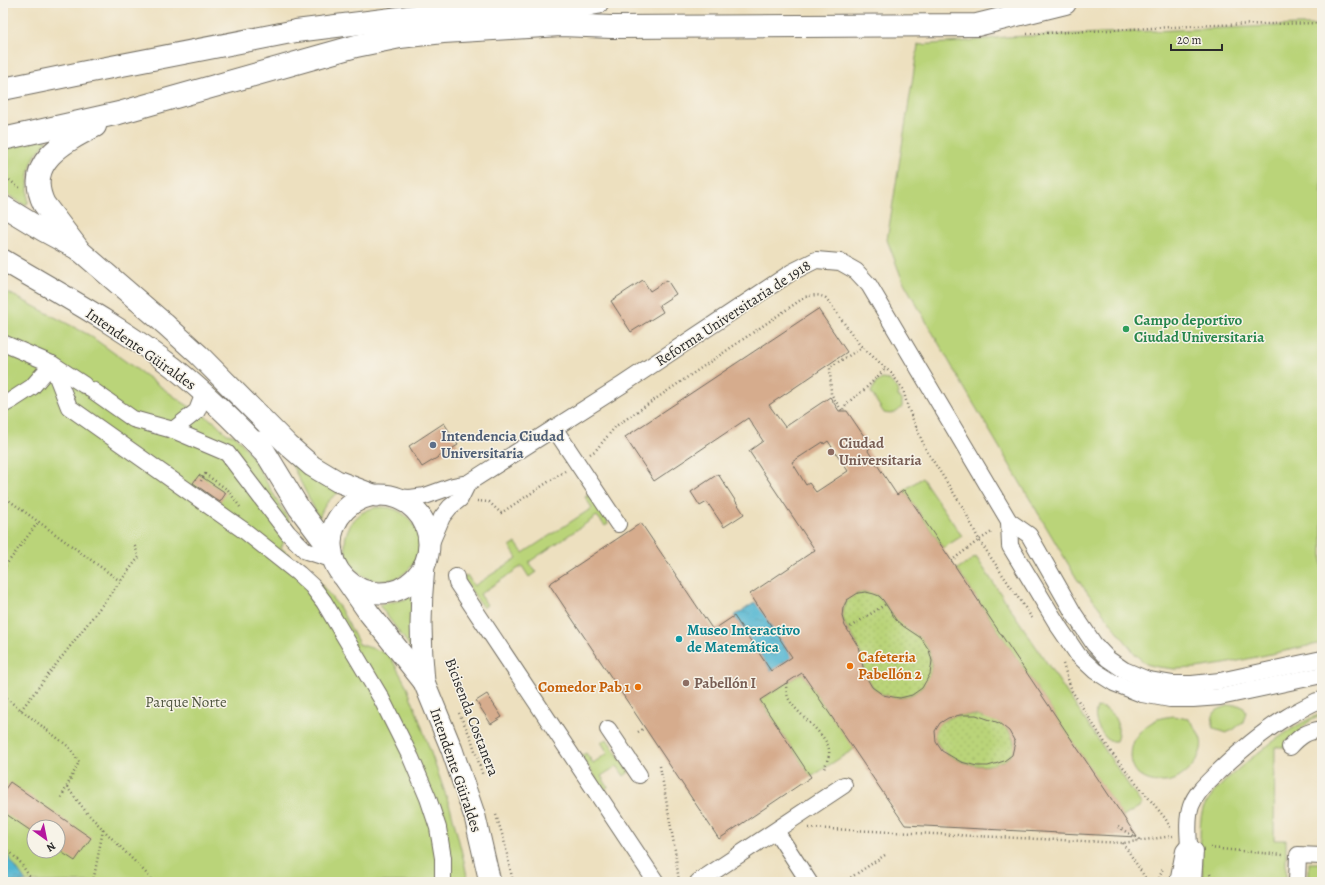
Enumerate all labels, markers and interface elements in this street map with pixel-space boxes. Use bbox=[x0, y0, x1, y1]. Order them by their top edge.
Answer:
scale bar bbox=[1171, 26, 1222, 52]
text: 20 m bbox=[1177, 32, 1201, 48]
street label: Reforma Universitaria de 1918 bbox=[652, 255, 814, 371]
street label: Intendente Güiraldes bbox=[82, 303, 200, 395]
place label: Campo deportivo Ciudad Universitaria bbox=[1134, 310, 1265, 347]
marker: Campo deportivo Ciudad Universitaria bbox=[1121, 324, 1131, 334]
place label: Intendencia Ciudad Universitaria bbox=[441, 426, 565, 463]
place label: Ciudad Universitaria bbox=[839, 433, 923, 470]
marker: Intendencia Ciudad Universitaria bbox=[428, 440, 438, 450]
marker: Ciudad Universitaria bbox=[826, 447, 836, 457]
place label: Museo Interactivo de Matemática bbox=[687, 620, 801, 657]
marker: Museo Interactivo de Matemática bbox=[674, 634, 684, 644]
place label: Cafeteria Pabellón 2 bbox=[858, 647, 923, 684]
street label: Bicisenda Costanera bbox=[440, 655, 504, 779]
marker: Cafeteria Pabellón 2 bbox=[845, 661, 855, 671]
place label: Pabellón I bbox=[694, 673, 756, 693]
place label: Comedor Pab 1 bbox=[538, 677, 631, 697]
marker: Pabellón I bbox=[681, 678, 691, 688]
marker: Comedor Pab 1 bbox=[633, 682, 643, 692]
park label: Parque Norte bbox=[145, 692, 227, 712]
street label: Intendente Güiraldes bbox=[425, 705, 487, 835]
north arrow bbox=[26, 819, 66, 859]
text: N bbox=[44, 838, 59, 855]

